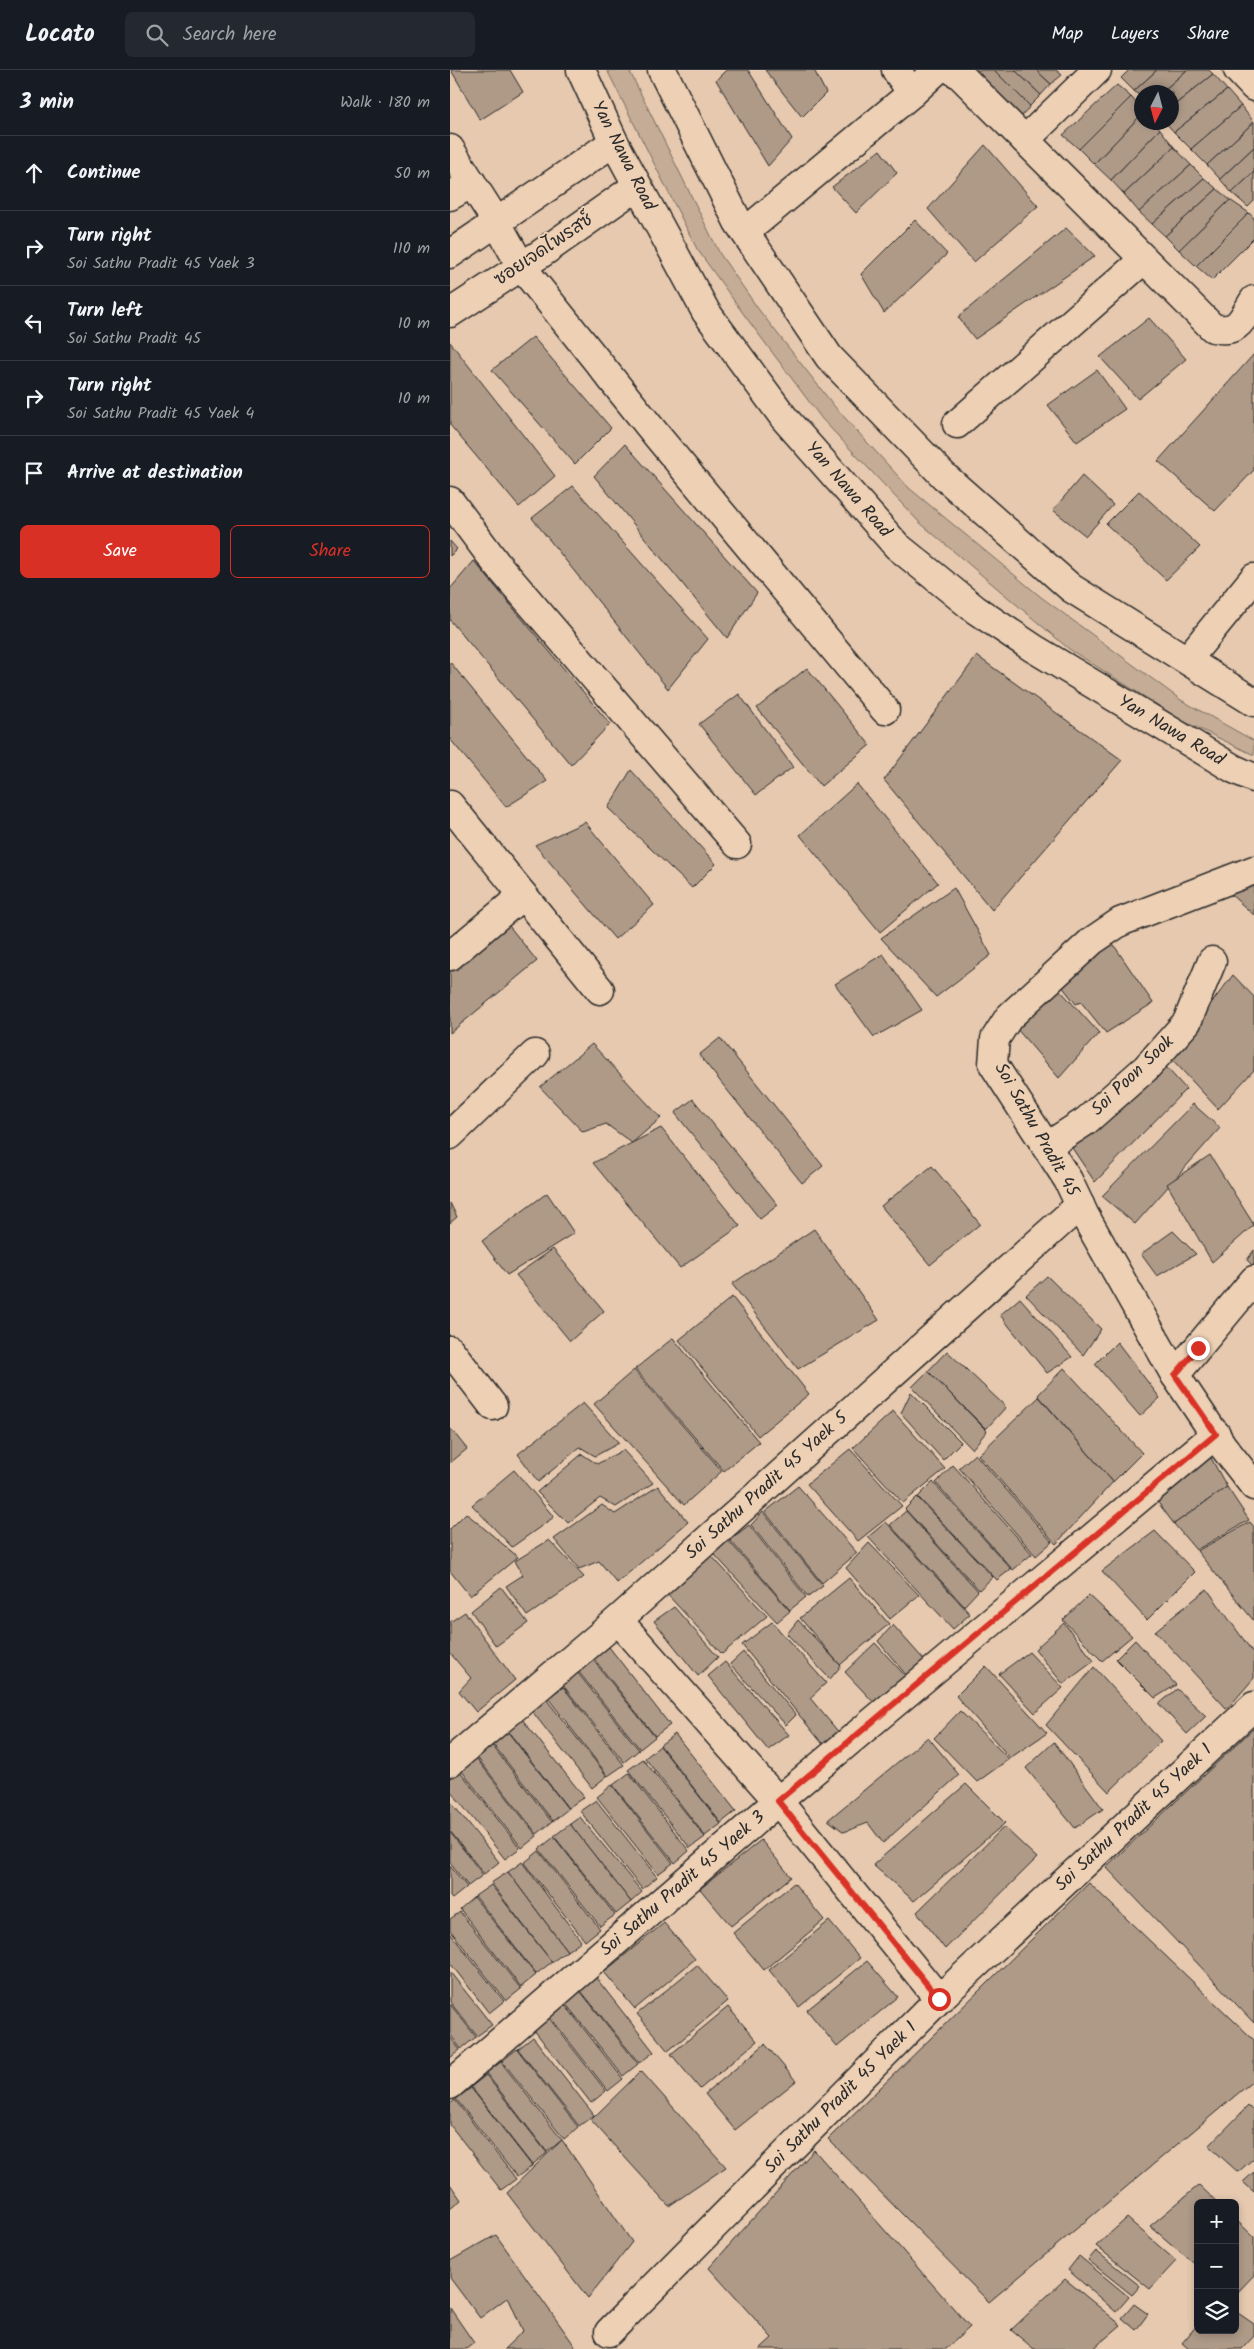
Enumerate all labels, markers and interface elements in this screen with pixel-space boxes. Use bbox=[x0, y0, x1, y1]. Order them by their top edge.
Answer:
search box bbox=[125, 12, 475, 57]
text: Locato bbox=[25, 15, 95, 54]
text: Search here bbox=[183, 20, 276, 50]
text: Map bbox=[1052, 20, 1083, 49]
text: Layers bbox=[1111, 20, 1159, 49]
text: Share bbox=[1187, 20, 1229, 49]
icon: search bbox=[143, 21, 171, 49]
north arrow bbox=[1134, 85, 1179, 130]
text: 3 min bbox=[20, 86, 74, 119]
text: Walk · 180 m bbox=[340, 90, 430, 115]
street label: Yan Nawa Road bbox=[583, 96, 664, 217]
text: Continue bbox=[67, 158, 140, 188]
icon: ahead bbox=[20, 159, 48, 187]
text: 50 m bbox=[394, 161, 430, 186]
street label: ซอยเจดไพรสซ์ bbox=[488, 206, 600, 294]
text: Turn right bbox=[67, 221, 152, 251]
icon: right bbox=[20, 234, 48, 262]
text: 110 m bbox=[393, 236, 430, 261]
text: Soi Sathu Pradit 45 Yaek 3 bbox=[67, 251, 255, 276]
text: Turn left bbox=[67, 296, 142, 326]
icon: left bbox=[20, 309, 48, 337]
text: 10 m bbox=[398, 311, 430, 336]
text: Soi Sathu Pradit 45 bbox=[67, 326, 201, 351]
text: Turn right bbox=[67, 371, 152, 401]
icon: right bbox=[20, 384, 48, 412]
text: 10 m bbox=[398, 386, 430, 411]
text: Soi Sathu Pradit 45 Yaek 4 bbox=[67, 401, 254, 426]
street label: Yan Nawa Road bbox=[798, 435, 899, 546]
text: Arrive at destination bbox=[67, 458, 243, 488]
icon: arrive bbox=[20, 459, 48, 487]
button: Save bbox=[20, 525, 220, 578]
button: Share bbox=[230, 525, 430, 578]
street label: Yan Nawa Road bbox=[1112, 688, 1231, 775]
street label: Soi Poon Sook bbox=[1085, 1028, 1182, 1123]
street label: Soi Sathu Pradit 45 bbox=[986, 1057, 1087, 1204]
route end bbox=[1187, 1337, 1210, 1360]
street label: Soi Sathu Pradit 45 Yaek 5 bbox=[679, 1404, 856, 1567]
street label: Soi Sathu Pradit 45 Yaek 1 bbox=[1049, 1737, 1219, 1899]
street label: Soi Sathu Pradit 45 Yaek 3 bbox=[594, 1804, 772, 1964]
route start bbox=[928, 1988, 951, 2011]
street label: Soi Sathu Pradit 45 Yaek 1 bbox=[758, 2015, 924, 2181]
map controls bbox=[1194, 2199, 1239, 2334]
button: + bbox=[1194, 2199, 1239, 2244]
button: − bbox=[1194, 2244, 1239, 2289]
button: layers bbox=[1194, 2289, 1239, 2334]

